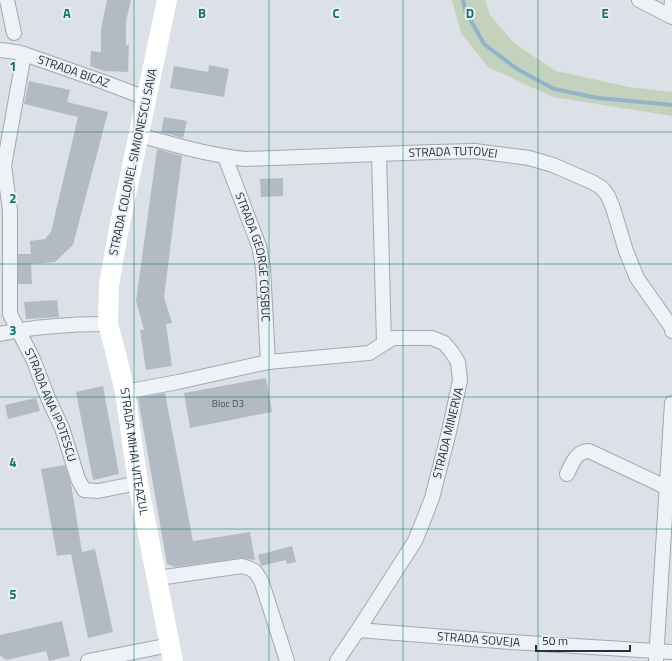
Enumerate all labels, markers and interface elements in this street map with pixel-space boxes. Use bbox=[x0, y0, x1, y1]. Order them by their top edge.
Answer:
text: A bbox=[63, 3, 71, 23]
text: B bbox=[198, 3, 206, 23]
text: C bbox=[332, 3, 340, 23]
text: D bbox=[466, 3, 474, 23]
text: E bbox=[601, 3, 609, 23]
street label: STRADA BICAZ bbox=[35, 50, 113, 92]
text: 1 bbox=[9, 56, 17, 76]
street label: STRADA COLONEL SIMIONESCU SAVA bbox=[103, 66, 162, 257]
street label: STRADA TUTOVEI bbox=[408, 141, 499, 163]
text: 2 bbox=[9, 188, 17, 208]
street label: STRADA GEORGE COȘBUC bbox=[230, 189, 276, 323]
text: 3 bbox=[9, 320, 17, 340]
street label: STRADA ANA IPOTESCU bbox=[20, 344, 82, 464]
street label: STRADA MINERVA bbox=[427, 385, 468, 481]
street label: STRADA MIHAI VITEAZUL bbox=[115, 386, 154, 517]
house number: Bloc D3 bbox=[212, 396, 244, 411]
text: 4 bbox=[9, 452, 17, 472]
text: 5 bbox=[9, 584, 17, 604]
street label: STRADA SOVEJA bbox=[436, 626, 521, 652]
scale bar bbox=[536, 627, 630, 653]
text: 50 m bbox=[542, 631, 568, 650]

